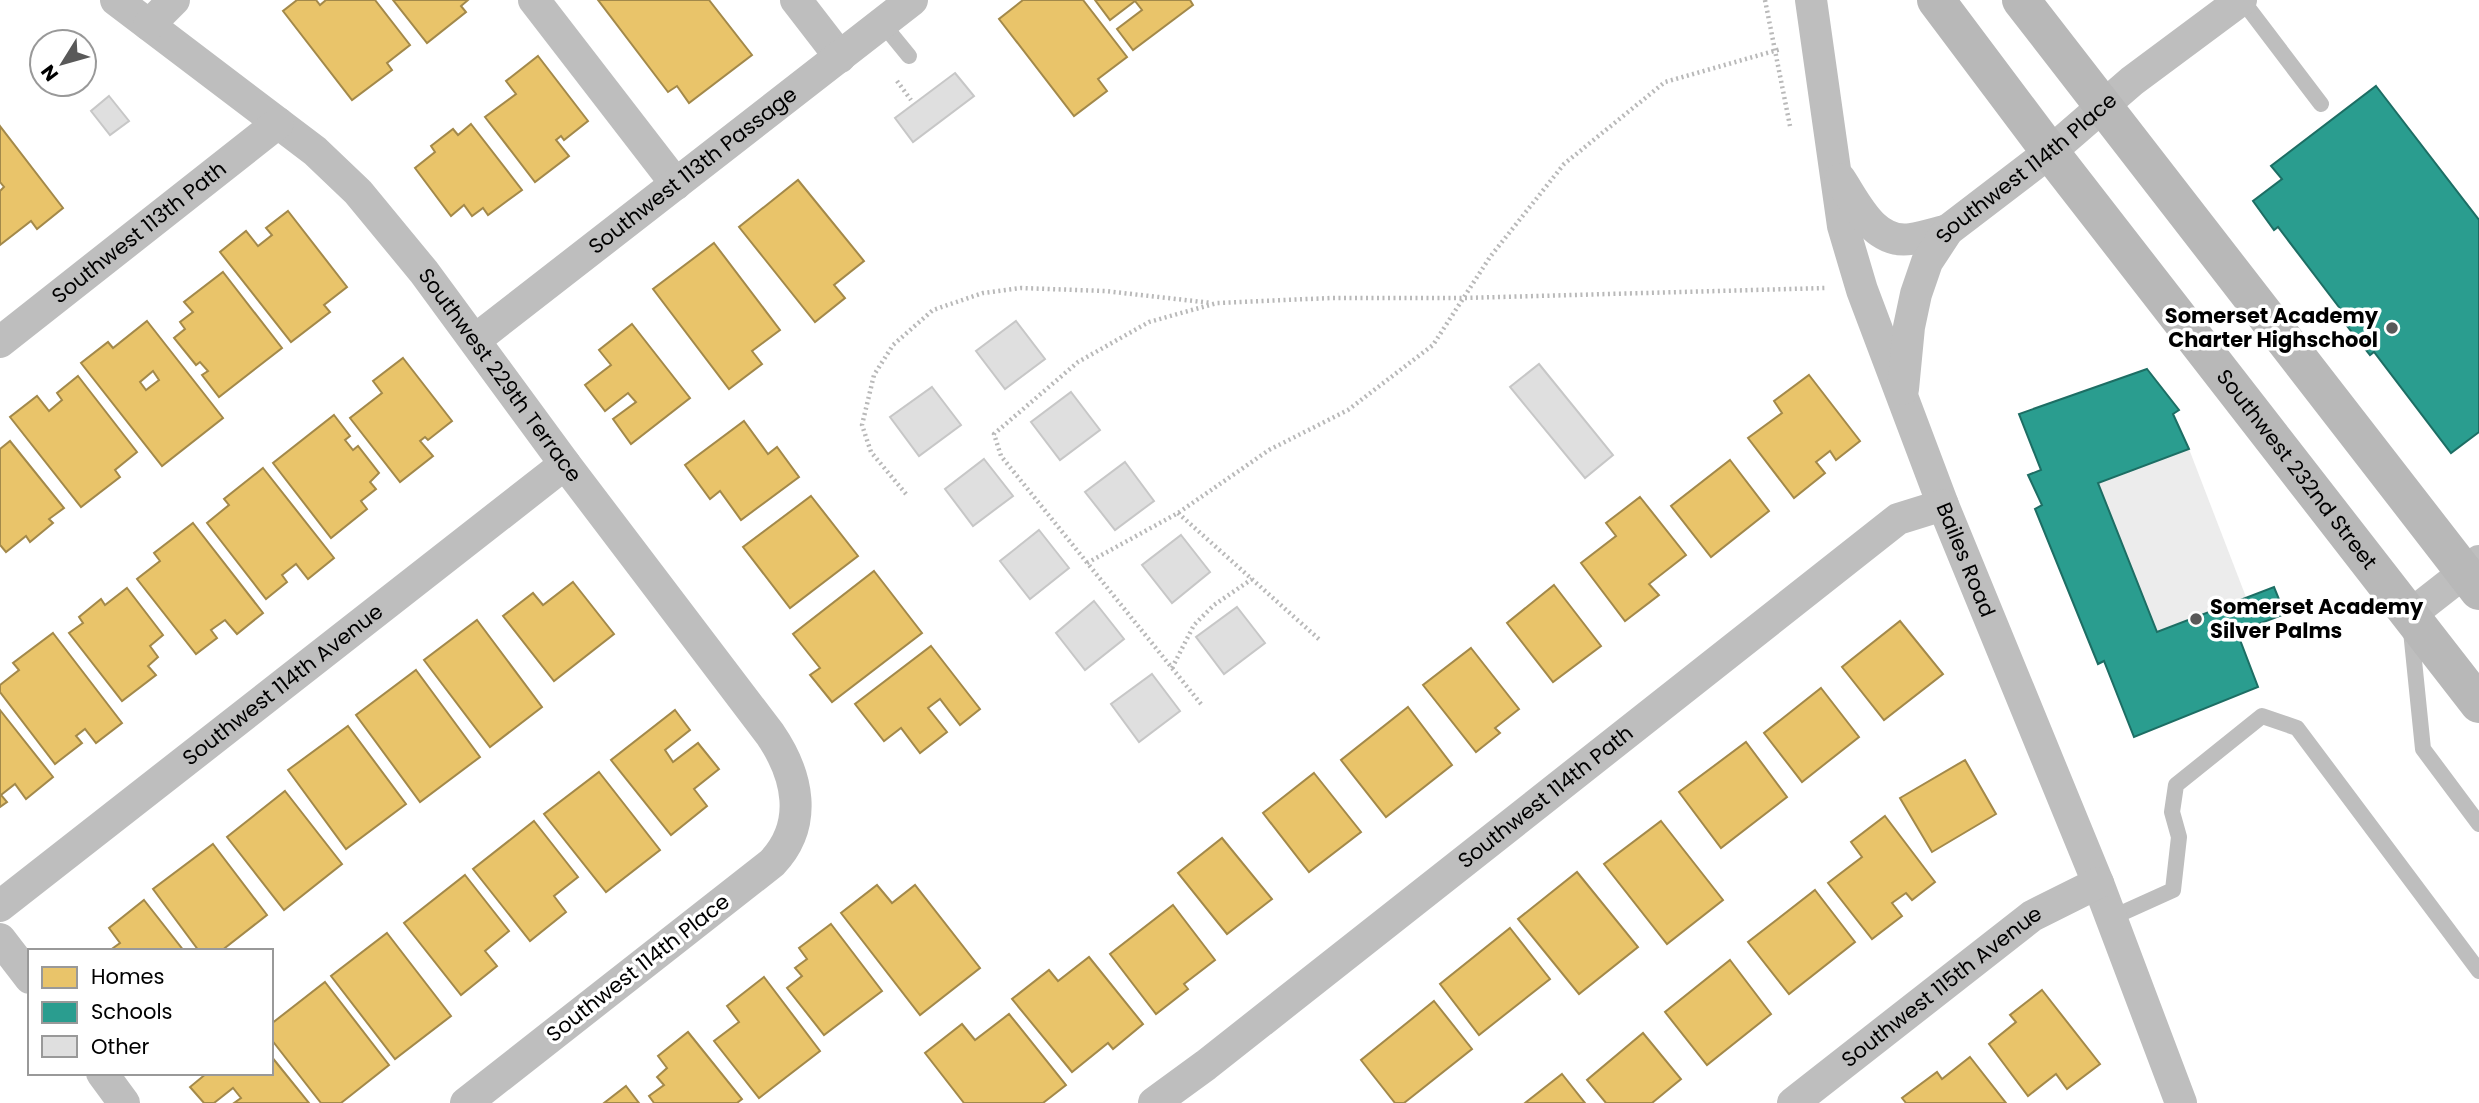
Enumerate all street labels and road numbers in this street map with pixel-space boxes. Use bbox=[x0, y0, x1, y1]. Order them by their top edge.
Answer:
street label: Southwest 113th Passage bbox=[582, 80, 803, 261]
street label: Southwest 114th Place bbox=[1928, 86, 2123, 248]
street label: Southwest 113th Path bbox=[45, 154, 232, 310]
street label: Southwest 229th Terrace bbox=[412, 262, 589, 488]
street label: Southwest 232nd Street bbox=[2210, 363, 2384, 575]
street label: Bailes Road bbox=[1929, 498, 2002, 621]
street label: Southwest 114th Avenue bbox=[176, 597, 389, 772]
street label: Southwest 114th Path bbox=[1452, 718, 1639, 875]
street label: Southwest 114th Place bbox=[540, 887, 735, 1048]
street label: Southwest 115th Avenue bbox=[1835, 899, 2046, 1074]

